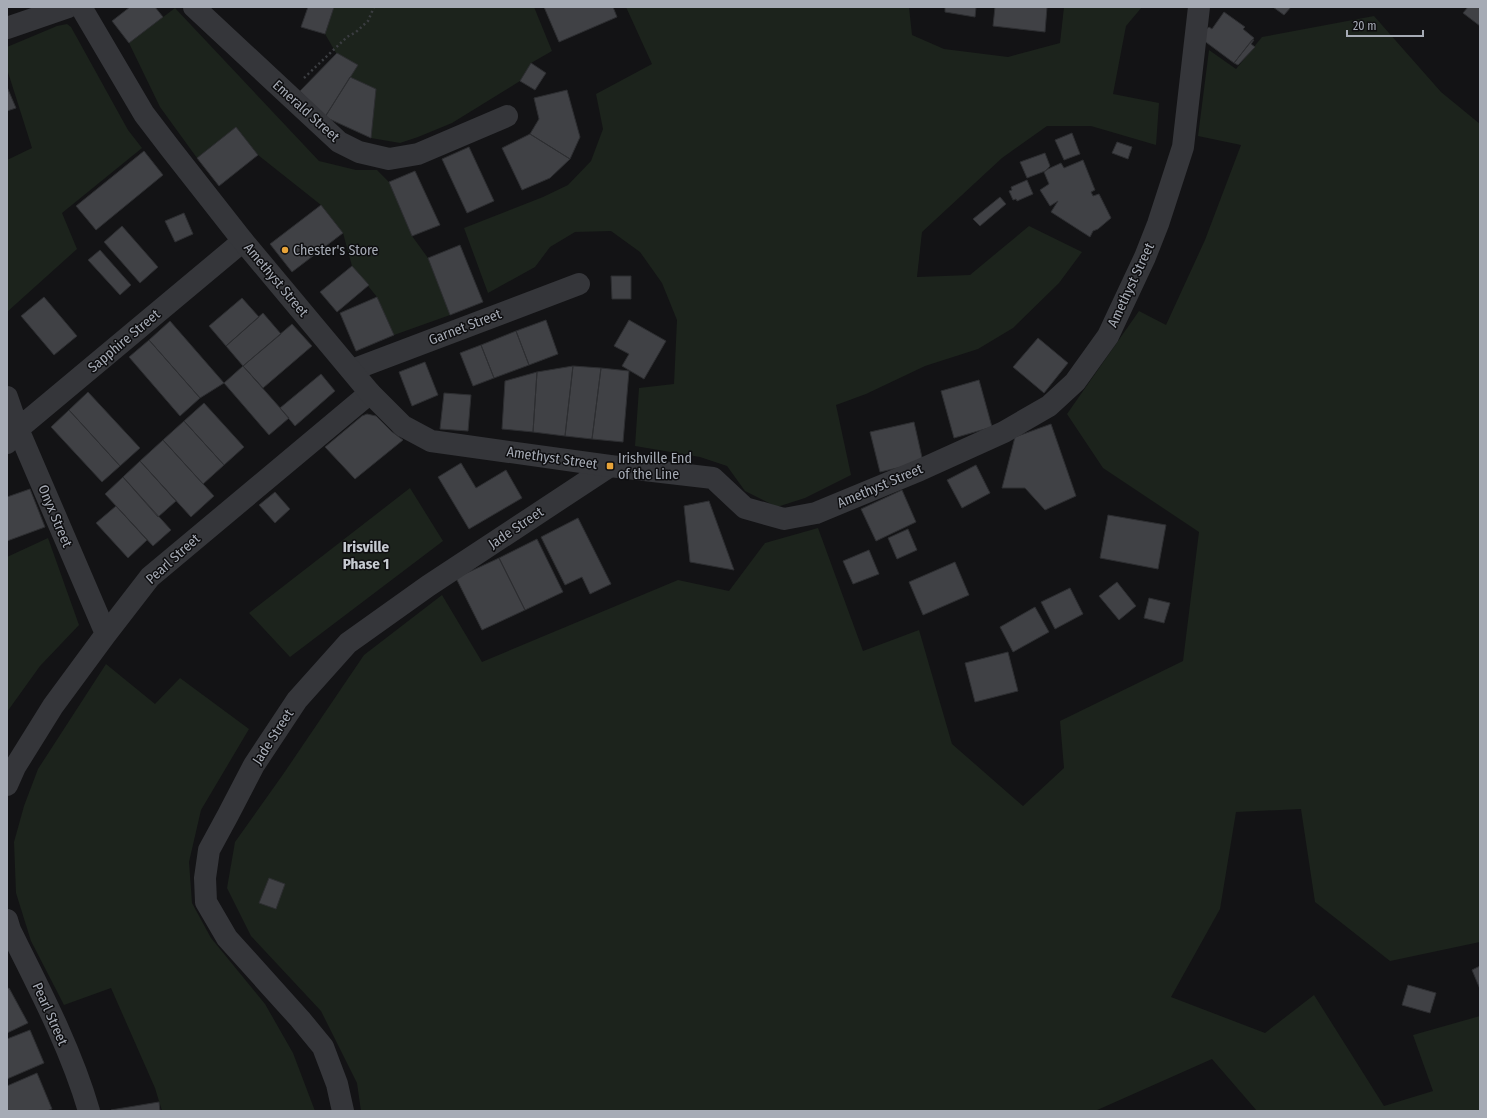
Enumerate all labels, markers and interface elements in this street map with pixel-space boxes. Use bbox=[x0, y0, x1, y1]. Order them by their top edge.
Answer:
scale bar bbox=[1347, 12, 1423, 38]
text: 20 m bbox=[1353, 19, 1377, 33]
street label: Emerald Street bbox=[269, 77, 343, 146]
street label: Amethyst Street bbox=[240, 240, 312, 321]
street label: Amethyst Street bbox=[1104, 240, 1158, 330]
place label: Chester's Store bbox=[293, 242, 379, 259]
marker: Chester's Store bbox=[280, 245, 290, 255]
street label: Garnet Street bbox=[426, 305, 504, 349]
street label: Sapphire Street bbox=[85, 306, 164, 376]
street label: Amethyst Street bbox=[506, 443, 599, 473]
place label: Irishville End of the Line bbox=[618, 450, 692, 483]
street label: Amethyst Street bbox=[835, 460, 926, 512]
marker: Irishville End of the Line bbox=[605, 461, 615, 471]
street label: Onyx Street bbox=[34, 482, 76, 550]
street label: Jade Street bbox=[485, 503, 547, 553]
street label: Pearl Street bbox=[142, 530, 204, 588]
district label: Irisville Phase 1 bbox=[343, 538, 390, 573]
street label: Jade Street bbox=[249, 706, 297, 768]
street label: Pearl Street bbox=[29, 980, 72, 1048]

